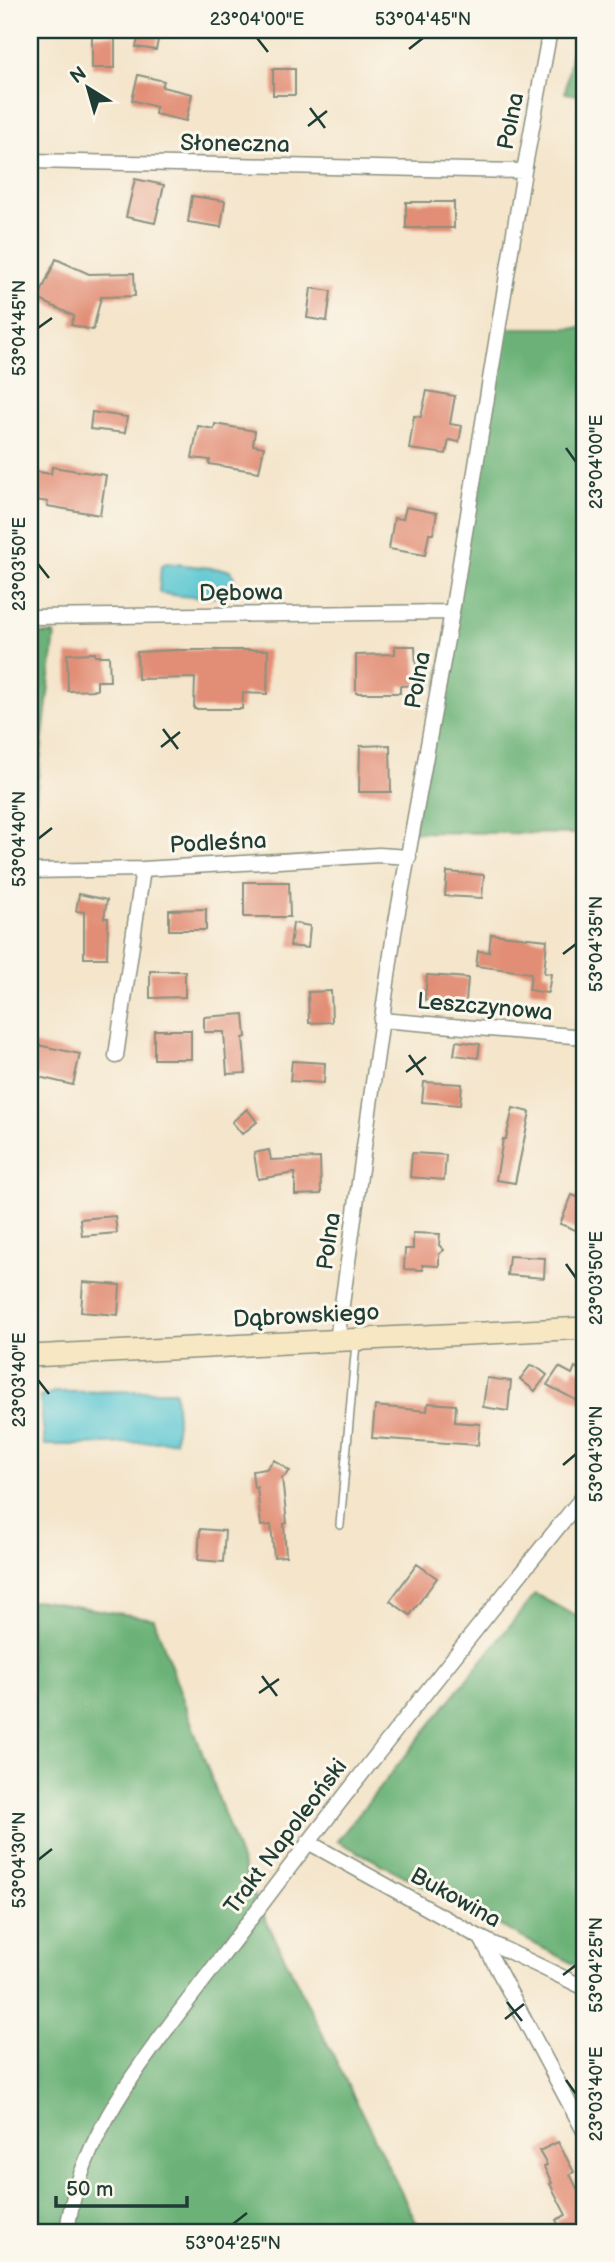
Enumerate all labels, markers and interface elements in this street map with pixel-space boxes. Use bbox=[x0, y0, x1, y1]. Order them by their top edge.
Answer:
text: 23°04'00"E bbox=[210, 9, 304, 30]
text: 53°04'45"N bbox=[375, 9, 471, 30]
north arrow bbox=[52, 52, 122, 122]
text: N bbox=[66, 62, 91, 89]
street label: Polna bbox=[492, 90, 530, 152]
street label: Słoneczna bbox=[180, 129, 290, 159]
text: 53°04'45"N bbox=[9, 280, 30, 376]
text: 23°04'00"E bbox=[586, 415, 607, 509]
text: 23°03'50"E bbox=[9, 517, 30, 611]
street label: Dębowa bbox=[199, 578, 283, 608]
street label: Polna bbox=[399, 649, 437, 711]
text: 53°04'40"N bbox=[9, 791, 30, 887]
street label: Podleśna bbox=[169, 826, 267, 860]
text: 53°04'35"N bbox=[586, 896, 607, 992]
street label: Leszczynowa bbox=[416, 987, 554, 1027]
street label: Polna bbox=[311, 1211, 347, 1272]
text: 23°03'50"E bbox=[586, 1231, 607, 1325]
street label: Dąbrowskiego bbox=[232, 1298, 380, 1334]
text: 23°03'40"E bbox=[9, 1332, 30, 1428]
text: 53°04'30"N bbox=[586, 1406, 607, 1502]
street label: Trakt Napoleoński bbox=[218, 1753, 353, 1920]
text: 53°04'30"N bbox=[9, 1812, 30, 1908]
street label: Bukowina bbox=[405, 1862, 506, 1934]
text: 53°04'25"N bbox=[586, 1917, 607, 2013]
text: 23°03'40"E bbox=[586, 2046, 607, 2142]
scale bar bbox=[56, 2164, 187, 2208]
text: 50 m bbox=[66, 2177, 113, 2202]
text: 53°04'25"N bbox=[185, 2233, 281, 2254]

